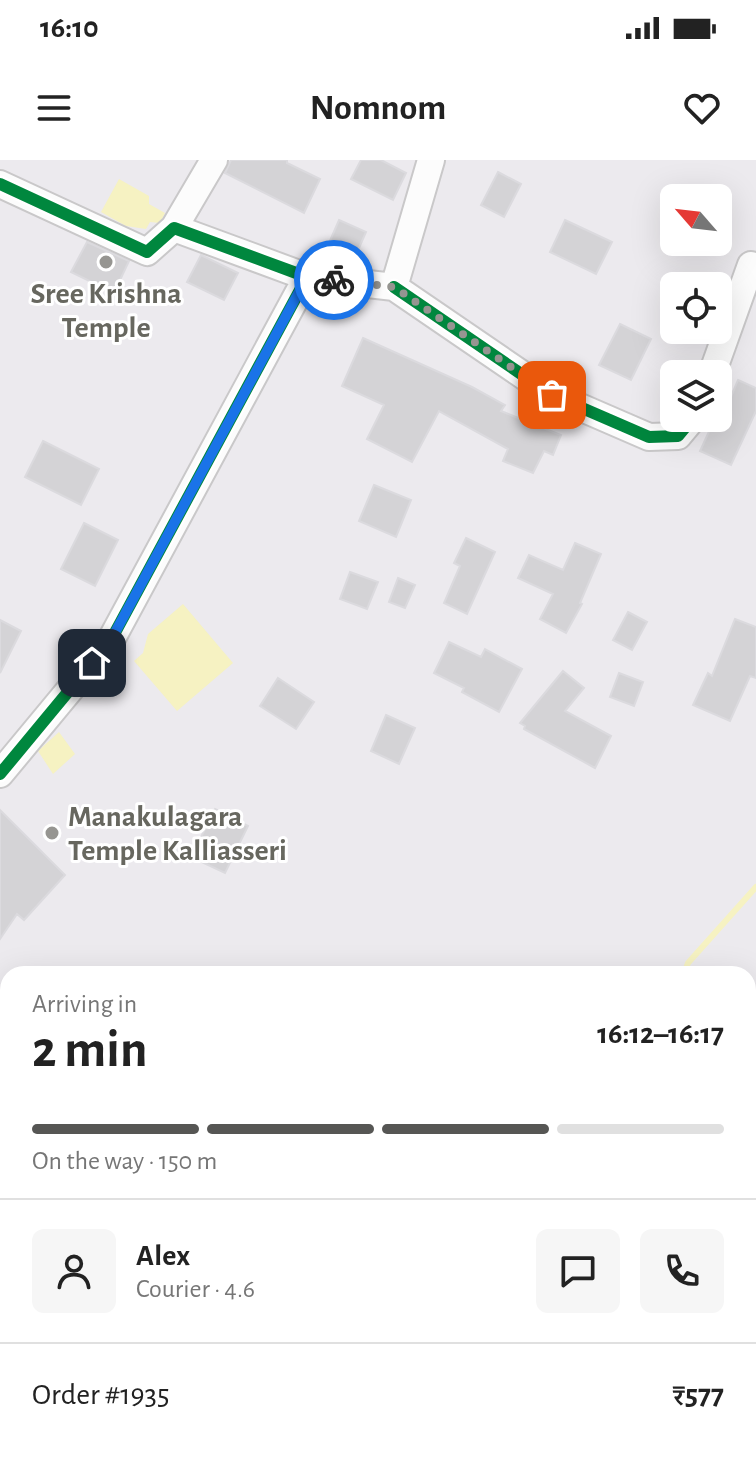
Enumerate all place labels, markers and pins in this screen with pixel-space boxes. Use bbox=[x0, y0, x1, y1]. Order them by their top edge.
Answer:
marker: Sree Krishna Temple bbox=[97, 253, 115, 271]
place label: Sree Krishna Temple bbox=[30, 279, 182, 343]
pin bbox=[518, 361, 586, 429]
pin bbox=[58, 629, 126, 697]
place label: Manakulagara Temple Kalliasseri bbox=[68, 802, 287, 866]
marker: Manakulagara Temple Kalliasseri bbox=[43, 824, 61, 842]

